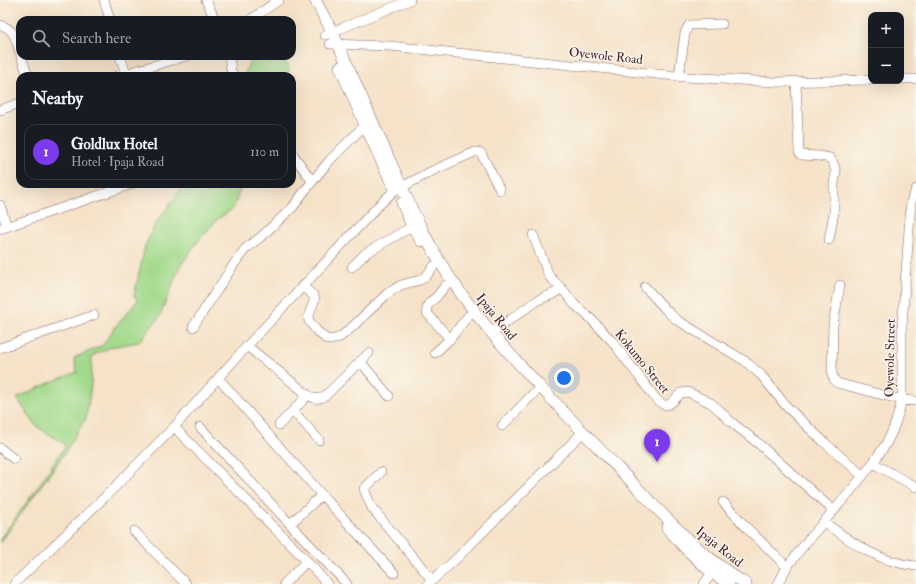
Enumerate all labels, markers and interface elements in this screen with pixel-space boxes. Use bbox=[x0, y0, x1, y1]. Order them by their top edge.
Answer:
map controls bbox=[868, 12, 904, 84]
button: + bbox=[868, 12, 904, 48]
search box bbox=[16, 16, 296, 60]
icon: search bbox=[30, 27, 52, 49]
text: Search here bbox=[62, 29, 131, 48]
street label: Oyewole Road bbox=[568, 44, 644, 69]
button: − bbox=[868, 48, 904, 84]
text: Nearby bbox=[32, 88, 83, 109]
text: Goldlux Hotel bbox=[71, 135, 158, 154]
text: 1 bbox=[44, 144, 48, 160]
text: 110 m bbox=[250, 144, 279, 160]
text: Hotel · Ipaja Road bbox=[71, 154, 164, 170]
street label: Ipaja Road bbox=[472, 290, 520, 344]
street label: Oyewole Street bbox=[881, 319, 900, 397]
street label: Kokumo Street bbox=[611, 326, 673, 397]
your location bbox=[554, 368, 574, 388]
pin: 1 bbox=[644, 429, 670, 462]
street label: Ipaja Road bbox=[692, 523, 746, 572]

